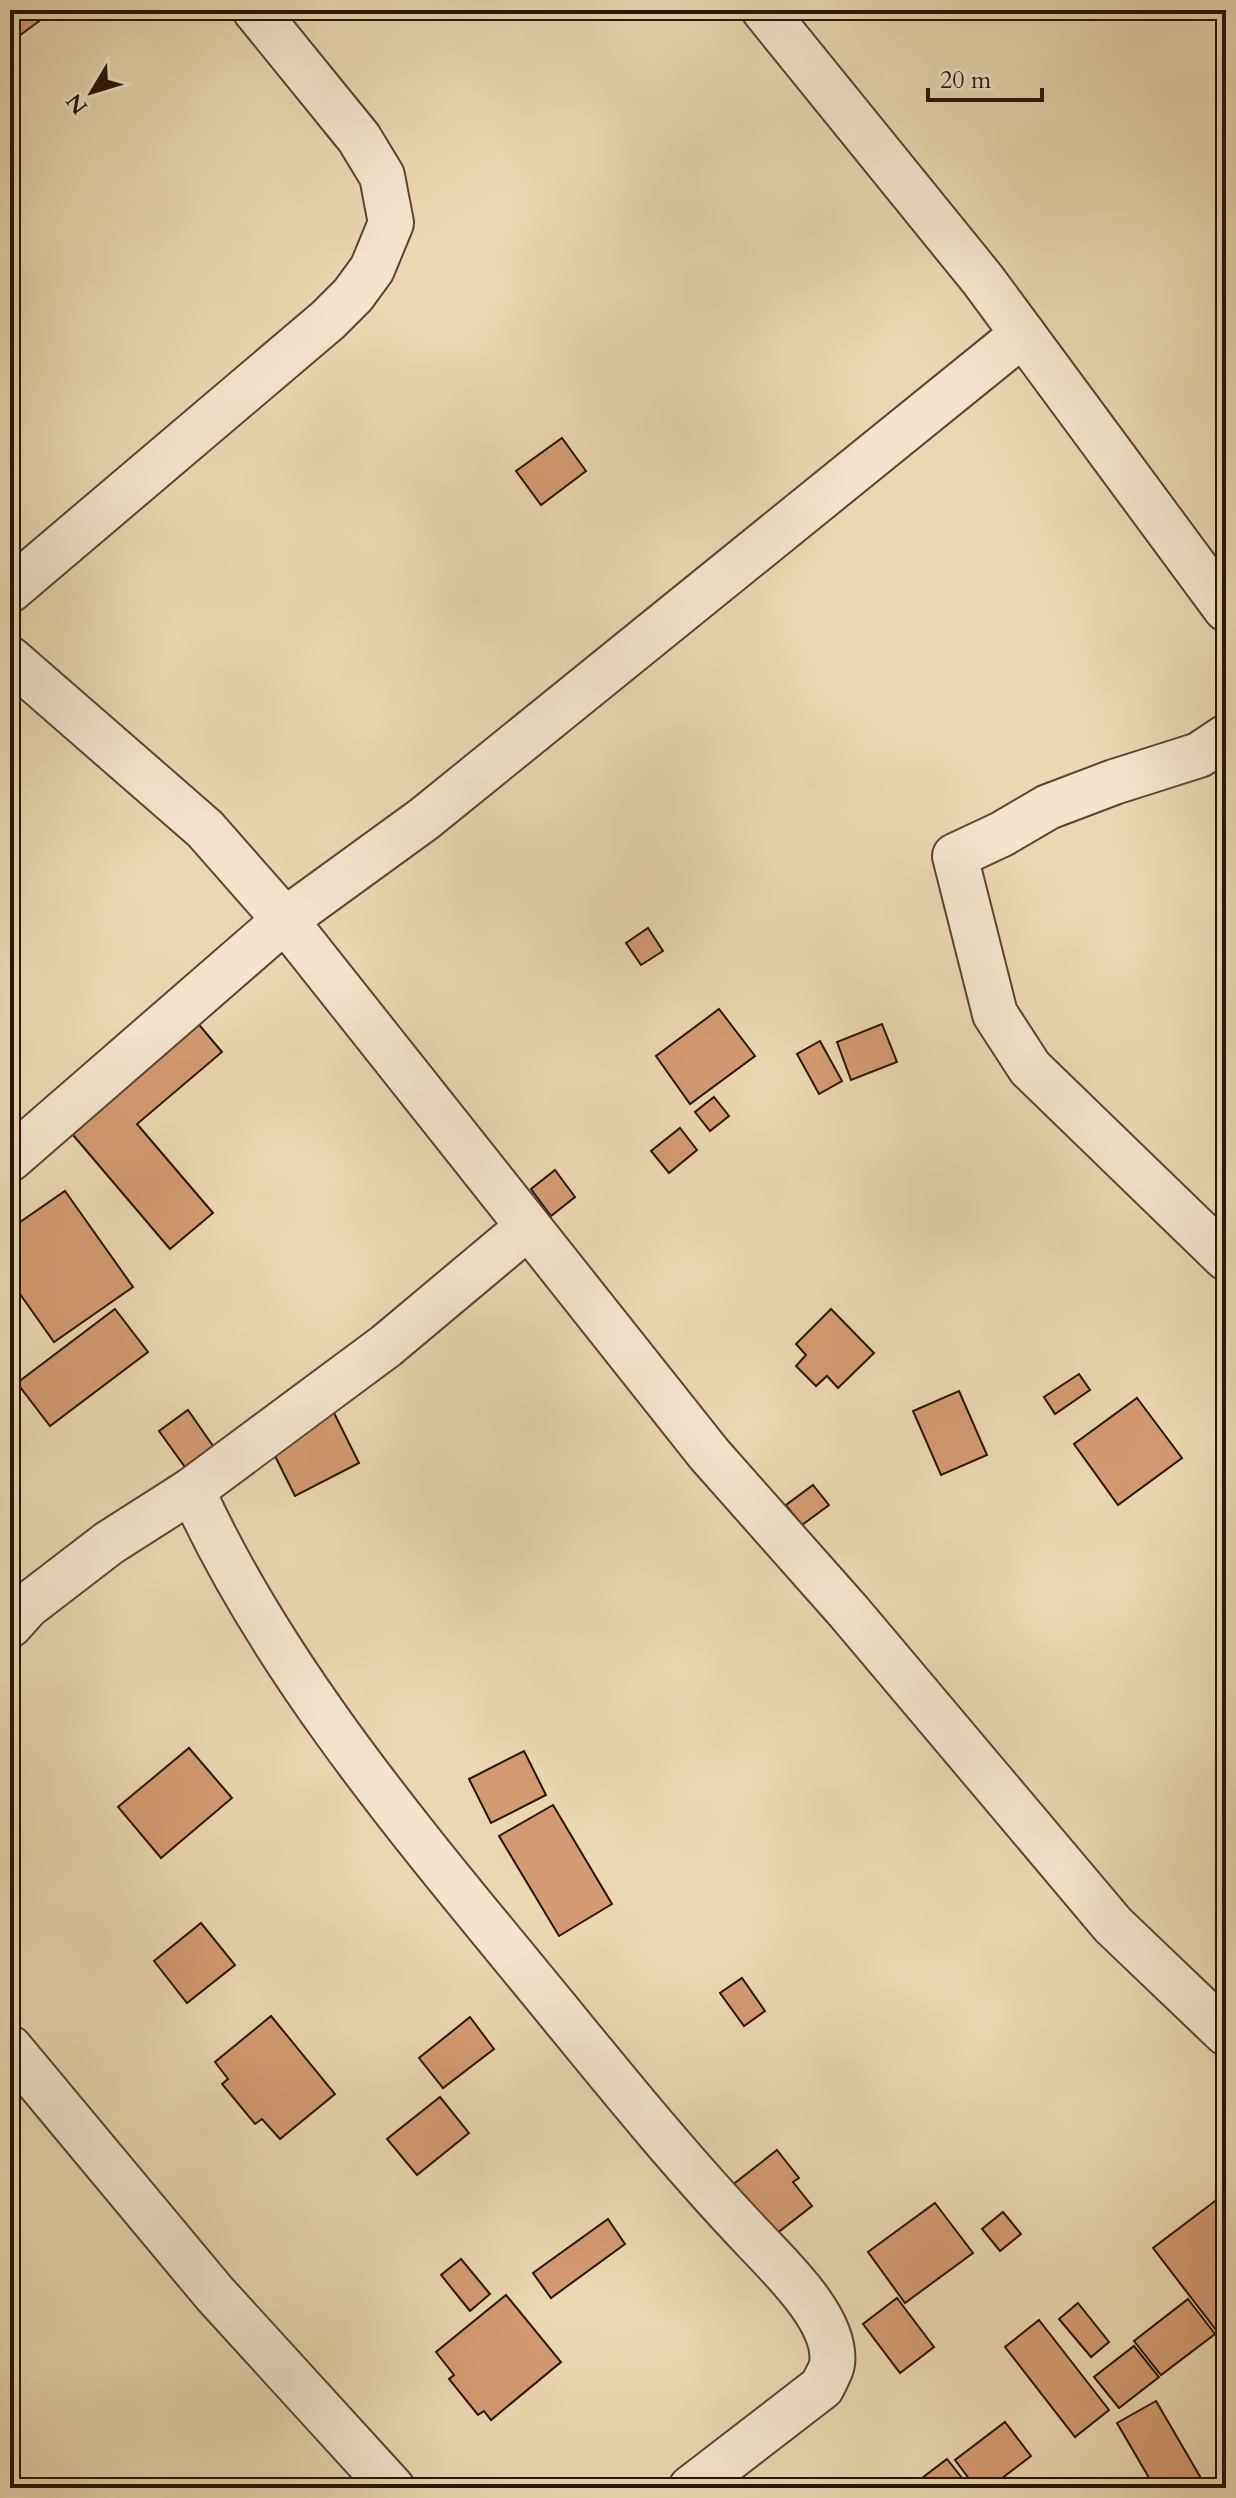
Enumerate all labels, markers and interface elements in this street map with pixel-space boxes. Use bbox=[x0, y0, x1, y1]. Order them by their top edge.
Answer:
north arrow bbox=[52, 52, 132, 132]
scale bar bbox=[928, 52, 1042, 102]
text: 20 m bbox=[940, 64, 992, 97]
text: N bbox=[59, 87, 95, 120]

